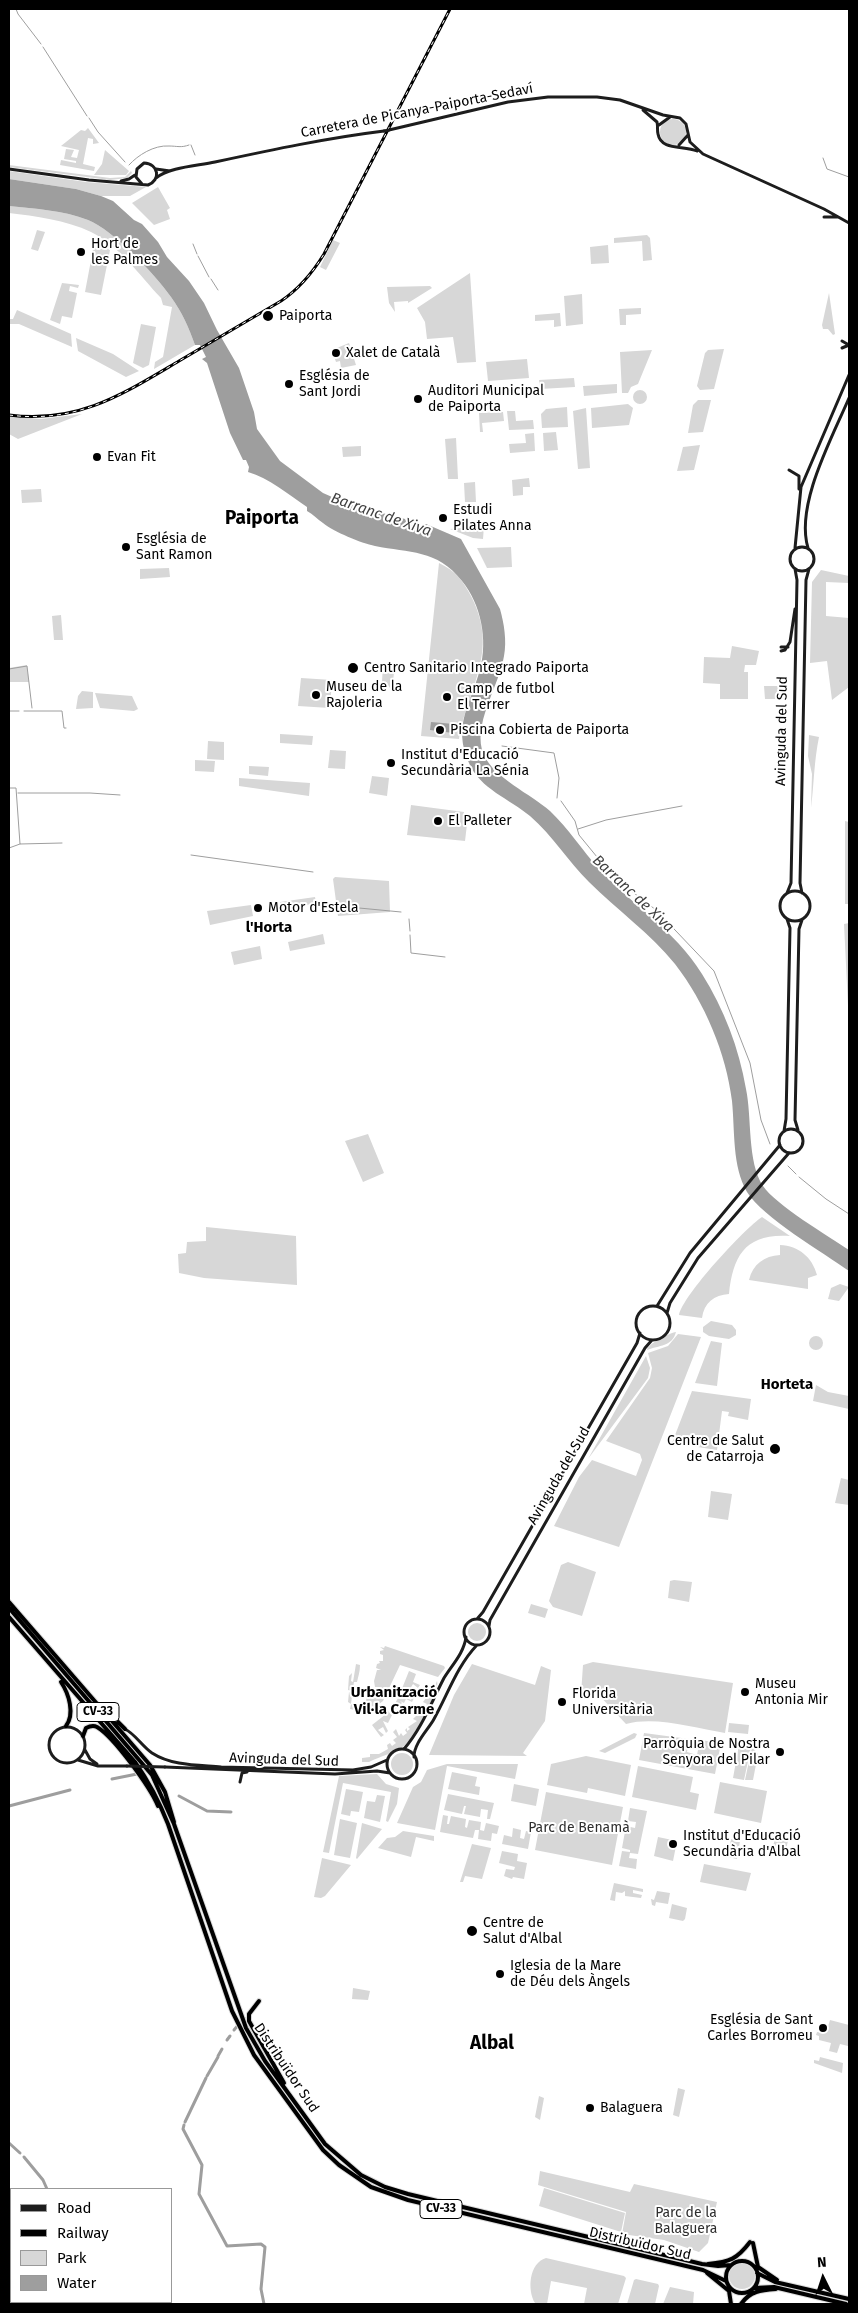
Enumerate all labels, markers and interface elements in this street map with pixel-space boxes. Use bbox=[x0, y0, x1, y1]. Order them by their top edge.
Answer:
street label: Carretera de Picanya-Paiporta-Sedaví bbox=[300, 80, 534, 142]
place label: Hort de les Palmes bbox=[91, 236, 158, 268]
marker: Hort de les Palmes bbox=[75, 246, 87, 258]
place label: Paiporta bbox=[279, 308, 332, 324]
marker: Paiporta bbox=[261, 309, 275, 323]
place label: Xalet de Català bbox=[346, 345, 440, 361]
marker: Xalet de Català bbox=[330, 347, 342, 359]
place label: Església de Sant Jordi bbox=[299, 368, 370, 401]
marker: Església de Sant Jordi bbox=[283, 378, 295, 390]
place label: Auditori Municipal de Paiporta bbox=[428, 383, 544, 416]
marker: Auditori Municipal de Paiporta bbox=[412, 393, 424, 405]
place label: Evan Fit bbox=[107, 449, 156, 465]
marker: Evan Fit bbox=[91, 451, 103, 463]
water label: Barranc de Xiva bbox=[328, 489, 434, 541]
place label: Estudi Pilates Anna bbox=[453, 502, 531, 534]
district label: Paiporta bbox=[225, 508, 299, 530]
marker: Estudi Pilates Anna bbox=[437, 512, 449, 524]
place label: Església de Sant Ramon bbox=[136, 531, 213, 564]
marker: Església de Sant Ramon bbox=[120, 541, 132, 553]
place label: Centro Sanitario Integrado Paiporta bbox=[364, 660, 589, 676]
marker: Centro Sanitario Integrado Paiporta bbox=[346, 661, 360, 675]
street label: Avinguda del Sud bbox=[773, 676, 791, 786]
place label: Museu de la Rajoleria bbox=[326, 679, 402, 712]
place label: Camp de futbol El Terrer bbox=[457, 681, 555, 714]
marker: Museu de la Rajoleria bbox=[310, 689, 322, 701]
marker: Camp de futbol El Terrer bbox=[441, 691, 453, 703]
place label: Piscina Cobierta de Paiporta bbox=[450, 722, 629, 738]
marker: Piscina Cobierta de Paiporta bbox=[434, 724, 446, 736]
place label: Institut d'Educació Secundària La Sénia bbox=[401, 747, 529, 780]
marker: Institut d'Educació Secundària La Sénia bbox=[385, 757, 397, 769]
place label: El Palleter bbox=[448, 813, 512, 829]
marker: El Palleter bbox=[432, 815, 444, 827]
water label: Barranc de Xiva bbox=[588, 852, 678, 936]
place label: Motor d'Estela bbox=[268, 900, 359, 916]
marker: Motor d'Estela bbox=[252, 902, 264, 914]
district label: l'Horta bbox=[246, 919, 292, 937]
district label: Horteta bbox=[761, 1376, 813, 1394]
street label: Avinguda del Sud bbox=[524, 1424, 594, 1528]
place label: Centre de Salut de Catarroja bbox=[667, 1433, 764, 1465]
marker: Centre de Salut de Catarroja bbox=[768, 1442, 782, 1456]
place label: Museu Antonia Mir bbox=[755, 1676, 828, 1708]
district label: Urbanització Vil·la Carme bbox=[351, 1684, 437, 1719]
place label: Florida Universitària bbox=[572, 1686, 653, 1718]
marker: Museu Antonia Mir bbox=[739, 1686, 751, 1698]
marker: Florida Universitària bbox=[556, 1696, 568, 1708]
road number: CV-33 bbox=[77, 1702, 119, 1721]
place label: Parròquia de Nostra Senyora del Pilar bbox=[643, 1736, 770, 1768]
marker: Parròquia de Nostra Senyora del Pilar bbox=[774, 1746, 786, 1758]
street label: Avinguda del Sud bbox=[229, 1750, 339, 1770]
park label: Parc de Benamà bbox=[528, 1820, 630, 1836]
place label: Institut d'Educació Secundària d'Albal bbox=[683, 1828, 801, 1860]
marker: Institut d'Educació Secundària d'Albal bbox=[667, 1838, 679, 1850]
place label: Centre de Salut d'Albal bbox=[483, 1915, 562, 1948]
marker: Centre de Salut d'Albal bbox=[465, 1924, 479, 1938]
place label: Iglesia de la Mare de Déu dels Àngels bbox=[510, 1958, 630, 1990]
marker: Iglesia de la Mare de Déu dels Àngels bbox=[494, 1968, 506, 1980]
place label: Església de Sant Carles Borromeu bbox=[707, 2012, 813, 2044]
street label: Distribuïdor Sud bbox=[250, 2020, 322, 2116]
marker: Església de Sant Carles Borromeu bbox=[817, 2022, 829, 2034]
district label: Albal bbox=[470, 2033, 514, 2055]
place label: Balaguera bbox=[600, 2100, 663, 2116]
marker: Balaguera bbox=[584, 2102, 596, 2114]
legend bbox=[10, 2188, 172, 2303]
text: Road bbox=[57, 2199, 92, 2217]
road number: CV-33 bbox=[420, 2200, 462, 2218]
park label: Parc de la Balaguera bbox=[655, 2205, 717, 2238]
text: Railway bbox=[57, 2224, 109, 2242]
street label: Distribuïdor Sud bbox=[587, 2224, 693, 2264]
text: Park bbox=[57, 2249, 87, 2267]
north arrow bbox=[798, 2253, 848, 2303]
text: N bbox=[817, 2254, 827, 2271]
text: Water bbox=[57, 2274, 96, 2292]

